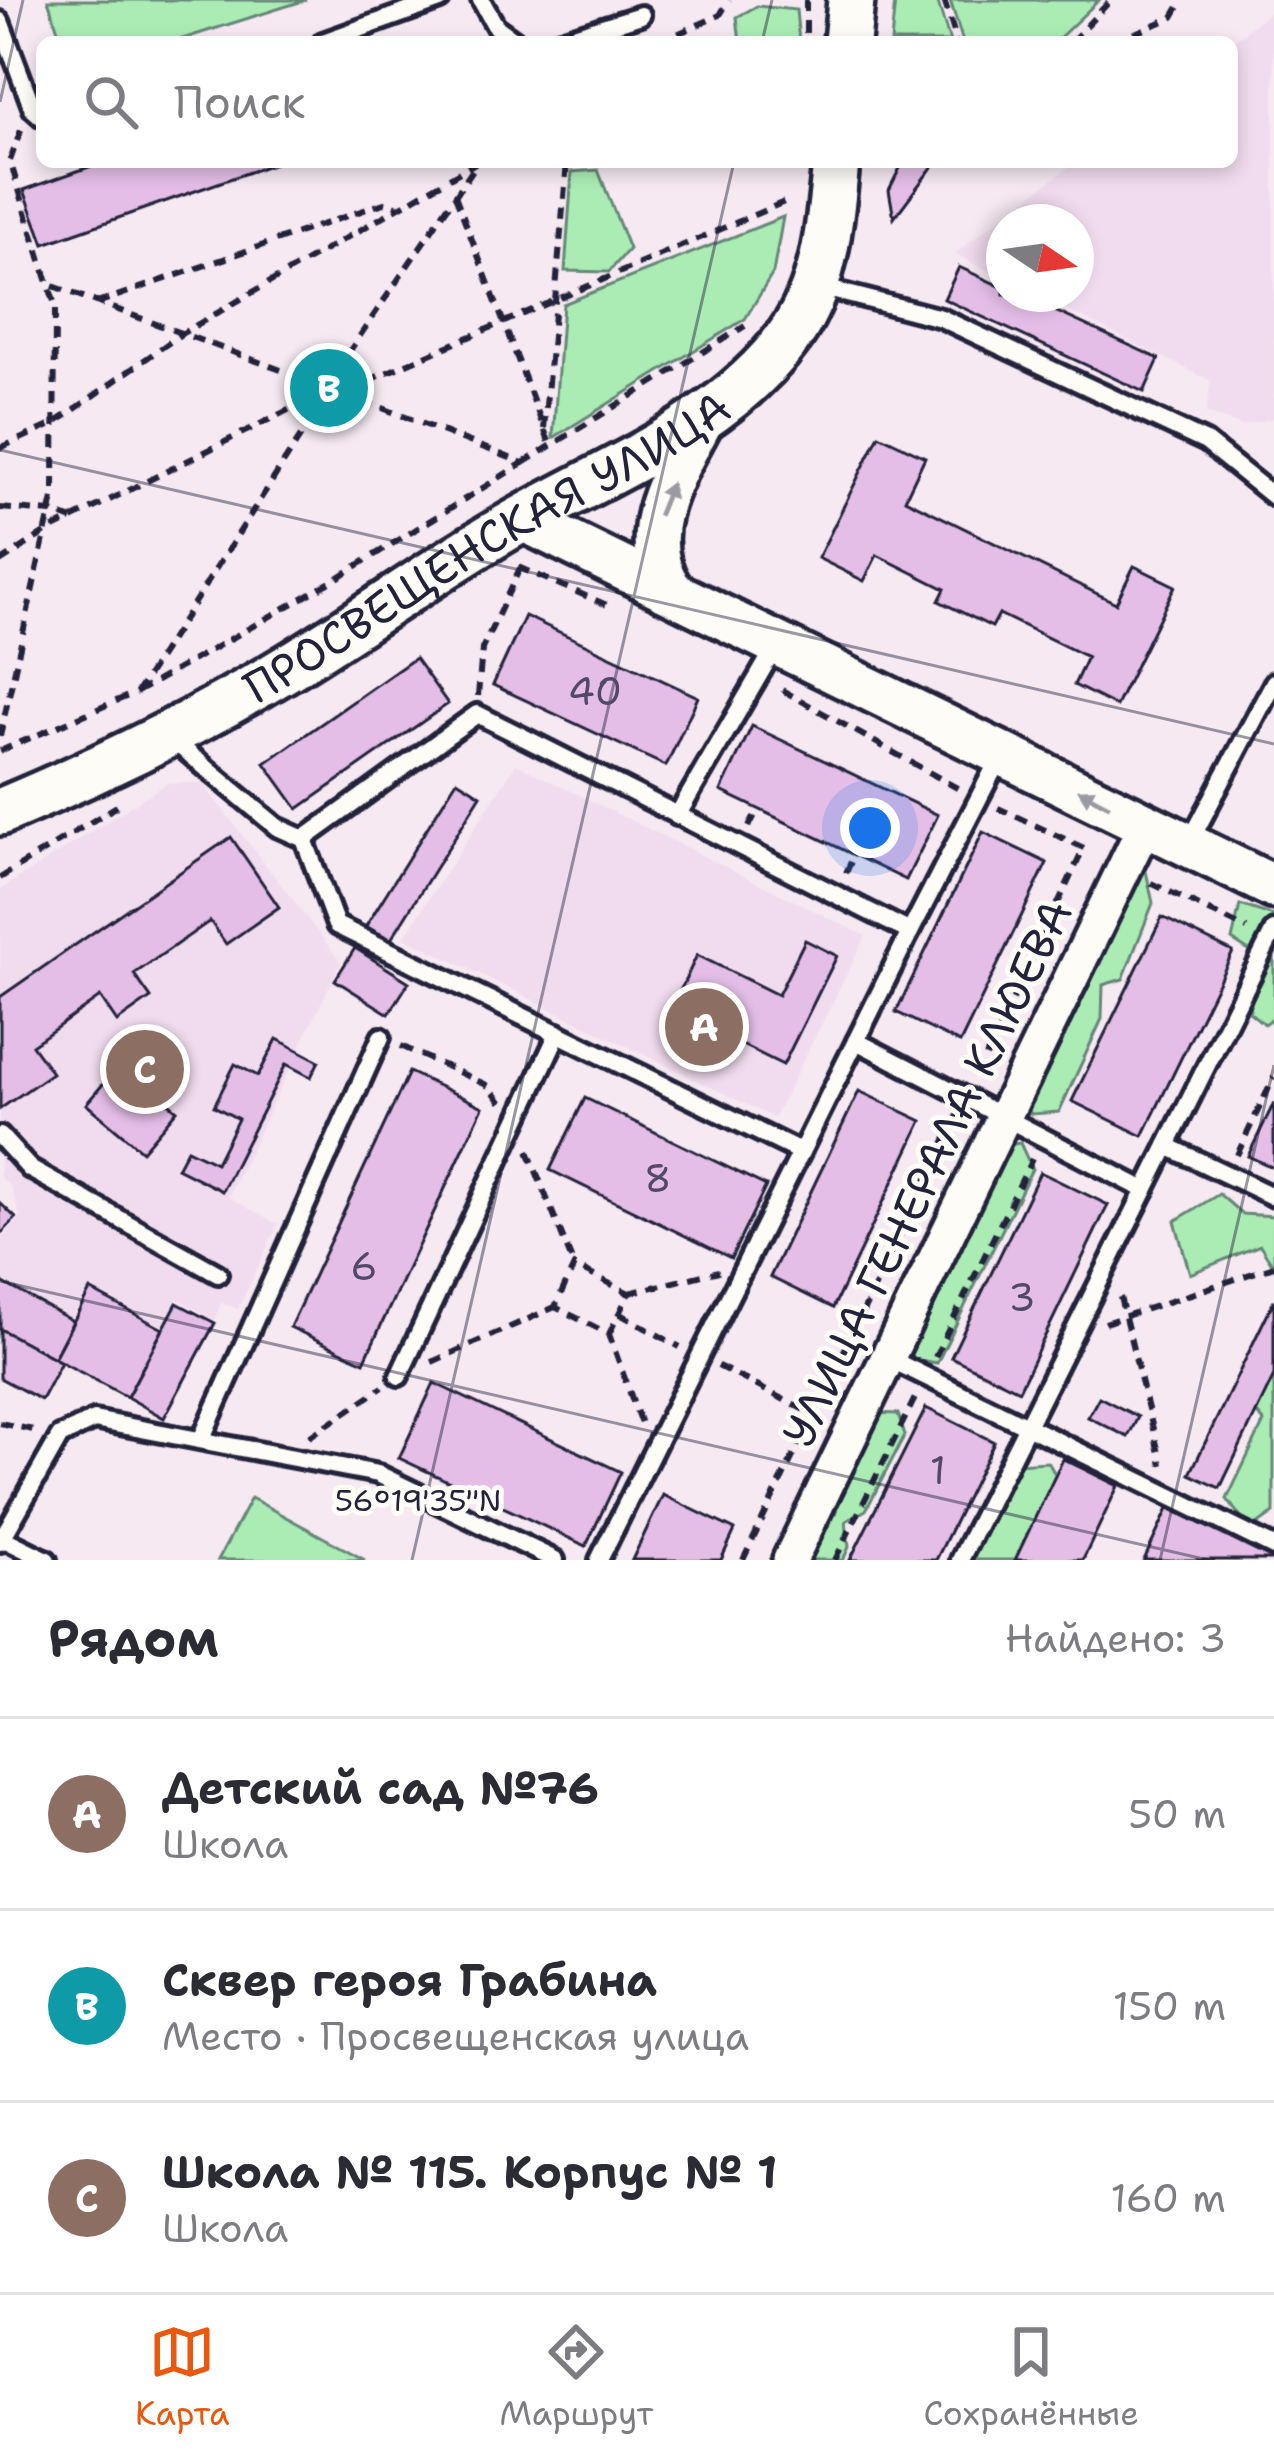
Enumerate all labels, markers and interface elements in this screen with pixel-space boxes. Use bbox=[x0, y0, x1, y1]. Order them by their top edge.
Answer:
search box bbox=[36, 36, 1238, 168]
icon: search bbox=[78, 69, 144, 135]
text: Поиск bbox=[174, 72, 305, 132]
north arrow bbox=[986, 204, 1094, 312]
pin: B bbox=[290, 343, 368, 433]
street label: ПРОСВЕЩЕНСКАЯ УЛИЦА bbox=[233, 377, 742, 717]
one-way arrow bbox=[656, 481, 675, 517]
house number: 40 bbox=[568, 665, 622, 717]
one-way arrow bbox=[1076, 788, 1111, 809]
your location bbox=[840, 798, 900, 858]
street label: УЛИЦА ГЕНЕРАЛА КЛЮЕВА bbox=[768, 890, 1086, 1456]
pin: A bbox=[665, 982, 743, 1072]
pin: C bbox=[106, 1024, 184, 1114]
house number: 8 bbox=[644, 1152, 672, 1204]
house number: 6 bbox=[350, 1240, 378, 1292]
house number: 3 bbox=[1008, 1271, 1036, 1323]
house number: 1 bbox=[930, 1444, 946, 1496]
text: 56°19'35"N bbox=[335, 1480, 501, 1521]
text: Рядом bbox=[48, 1604, 219, 1672]
text: Найдено: 3 bbox=[1005, 1612, 1226, 1664]
text: Детский сад №76 bbox=[162, 1758, 599, 1818]
text: A bbox=[72, 1788, 102, 1840]
text: 50 m bbox=[1128, 1788, 1226, 1840]
text: Школа bbox=[162, 1818, 288, 1870]
text: Сквер героя Грабина bbox=[162, 1950, 657, 2010]
text: B bbox=[75, 1980, 99, 2032]
text: 150 m bbox=[1113, 1980, 1226, 2032]
text: Место · Просвещенская улица bbox=[162, 2010, 749, 2062]
text: Школа № 115. Корпус № 1 bbox=[162, 2142, 777, 2202]
text: C bbox=[75, 2172, 99, 2224]
text: 160 m bbox=[1111, 2172, 1226, 2224]
text: Школа bbox=[162, 2202, 288, 2254]
tab: Карта bbox=[135, 2319, 229, 2436]
tab: Маршрут bbox=[499, 2319, 653, 2436]
tab: Сохранённые bbox=[923, 2319, 1139, 2436]

